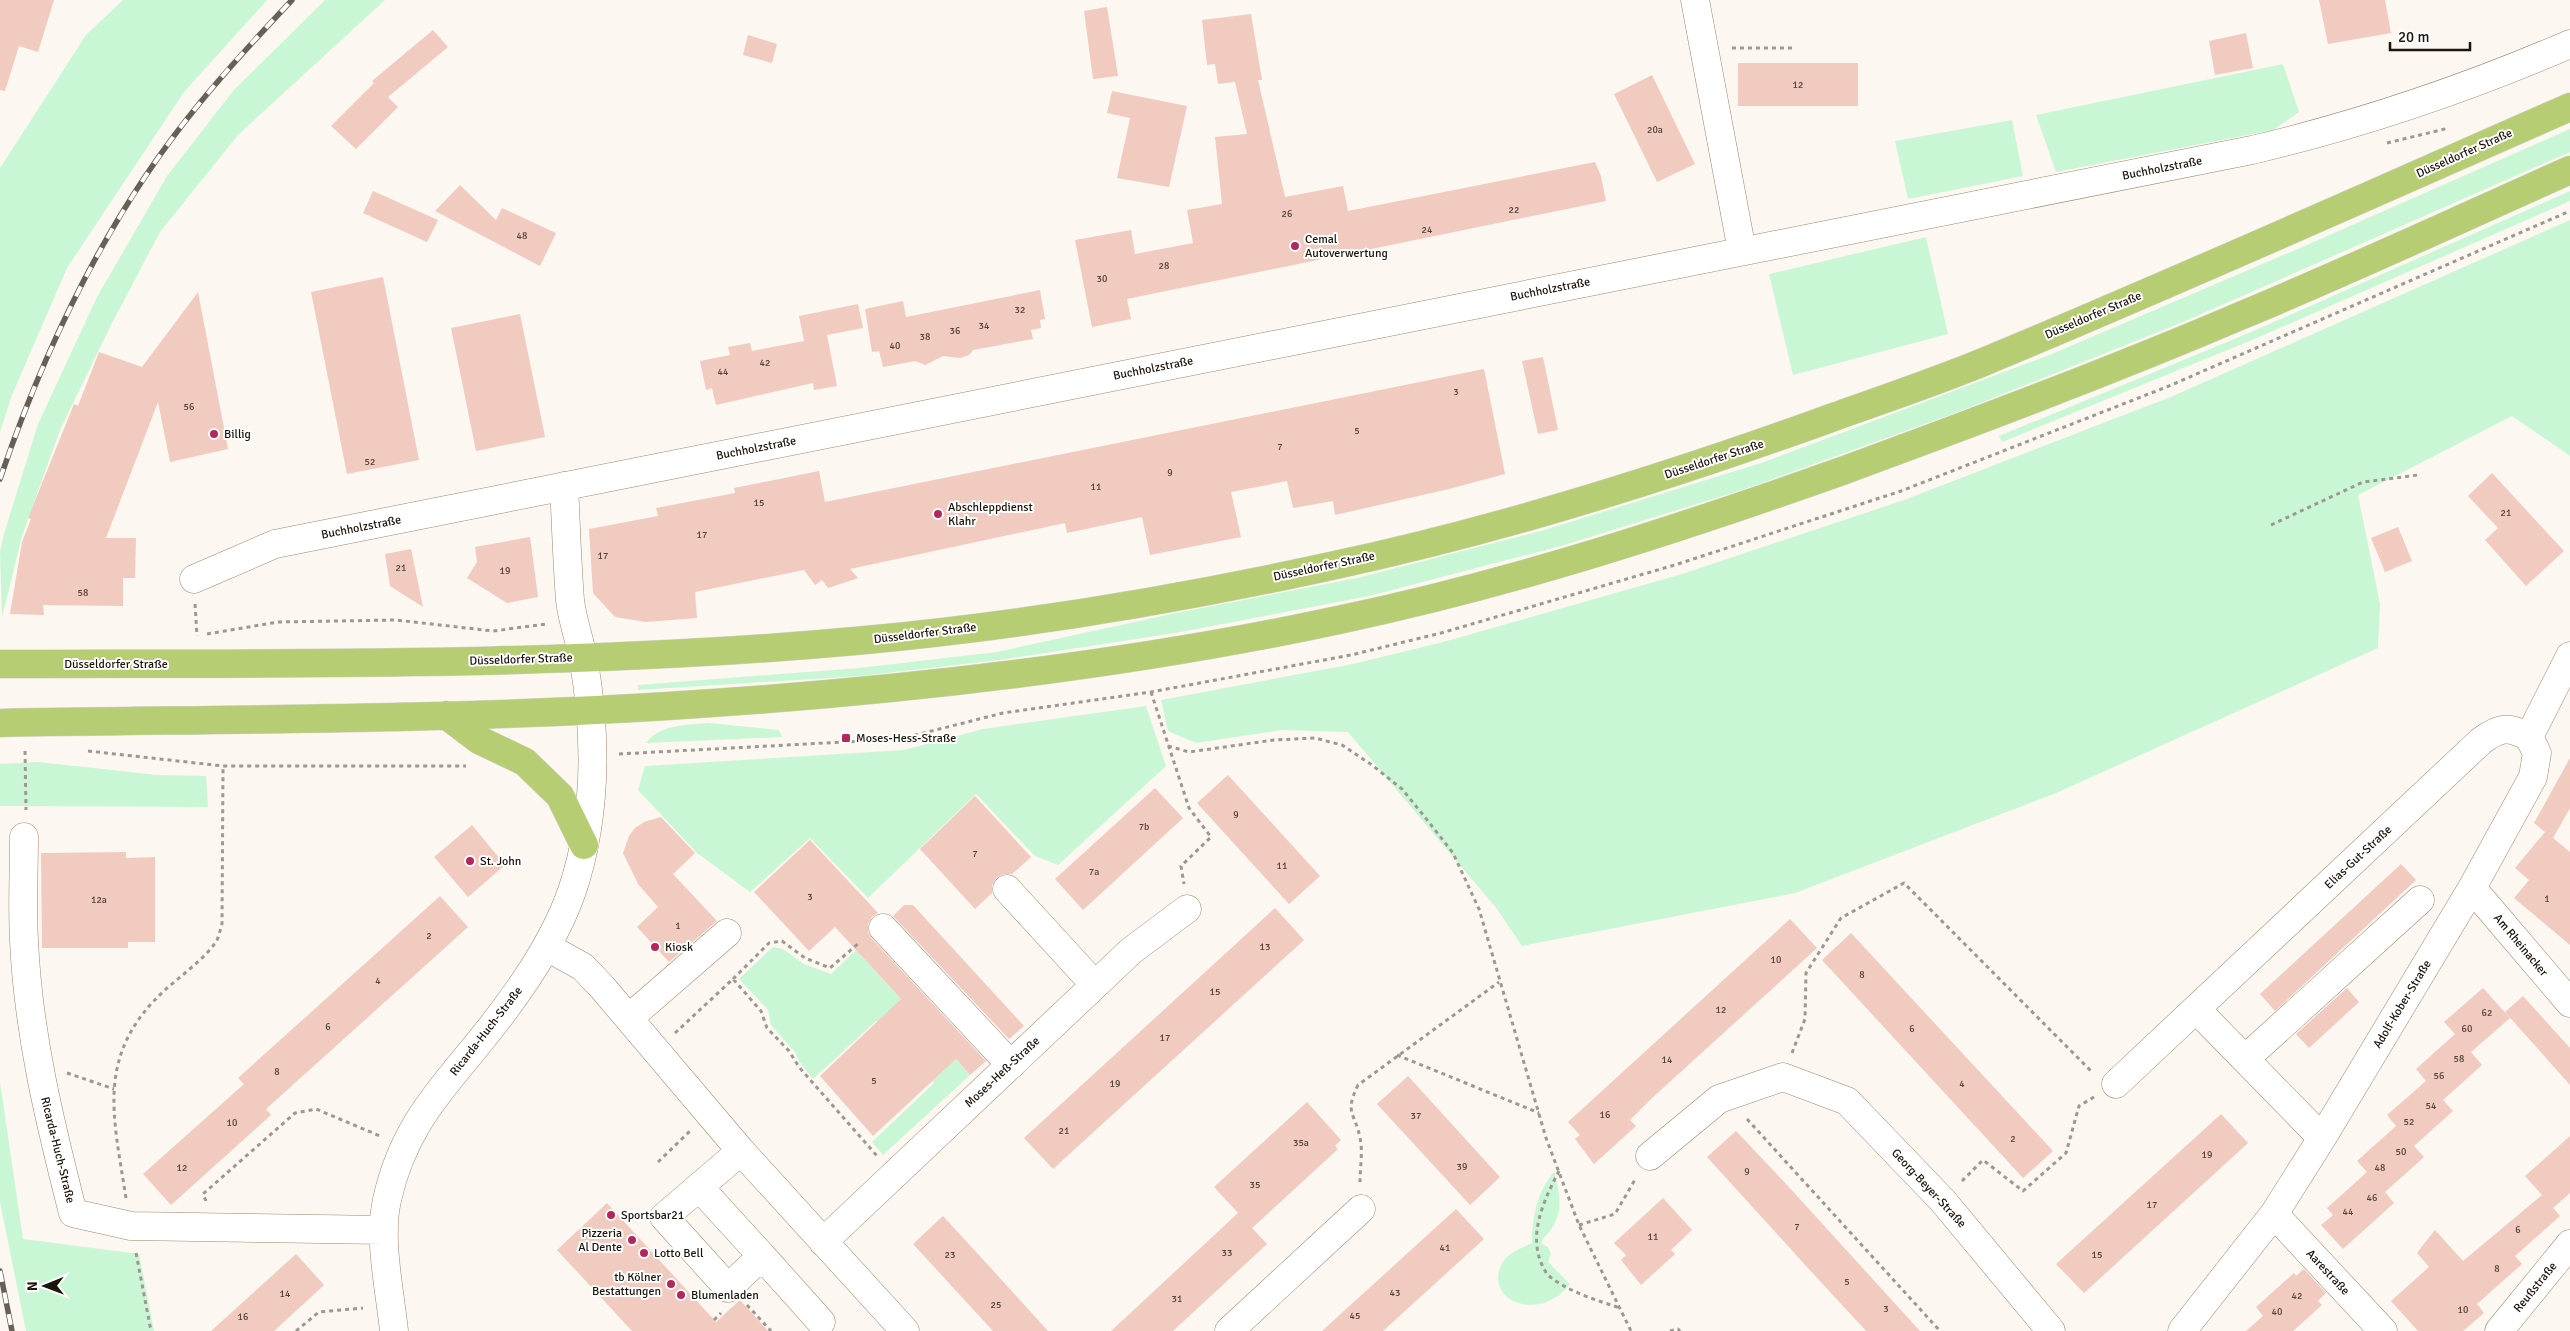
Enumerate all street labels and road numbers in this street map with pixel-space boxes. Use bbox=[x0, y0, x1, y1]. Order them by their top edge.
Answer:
street label: Düsseldorfer Straße bbox=[2414, 126, 2515, 181]
street label: Buchholzstraße bbox=[2121, 153, 2203, 184]
street label: Buchholzstraße bbox=[1509, 274, 1591, 305]
street label: Düsseldorfer Straße bbox=[2043, 288, 2144, 343]
street label: Buchholzstraße bbox=[1112, 353, 1194, 384]
street label: Buchholzstraße bbox=[715, 433, 797, 464]
street label: Düsseldorfer Straße bbox=[1663, 436, 1766, 483]
street label: Buchholzstraße bbox=[320, 512, 402, 543]
street label: Düsseldorfer Straße bbox=[1272, 548, 1376, 585]
street label: Düsseldorfer Straße bbox=[873, 620, 977, 647]
street label: Düsseldorfer Straße bbox=[469, 650, 573, 669]
street label: Düsseldorfer Straße bbox=[64, 657, 168, 672]
street label: Elias-Gut-Straße bbox=[2322, 822, 2395, 892]
street label: Am Rheinacker bbox=[2490, 911, 2551, 980]
street label: Adolf-Kober-Straße bbox=[2370, 957, 2435, 1051]
street label: Ricarda-Huch-Straße bbox=[447, 984, 526, 1079]
street label: Moses-Heß-Straße bbox=[962, 1034, 1043, 1111]
street label: Ricarda-Huch-Straße bbox=[37, 1095, 78, 1205]
street label: Georg-Beyer-Straße bbox=[1888, 1146, 1969, 1231]
street label: Aarestraße bbox=[2303, 1246, 2353, 1298]
street label: Reußstraße bbox=[2511, 1259, 2560, 1316]

